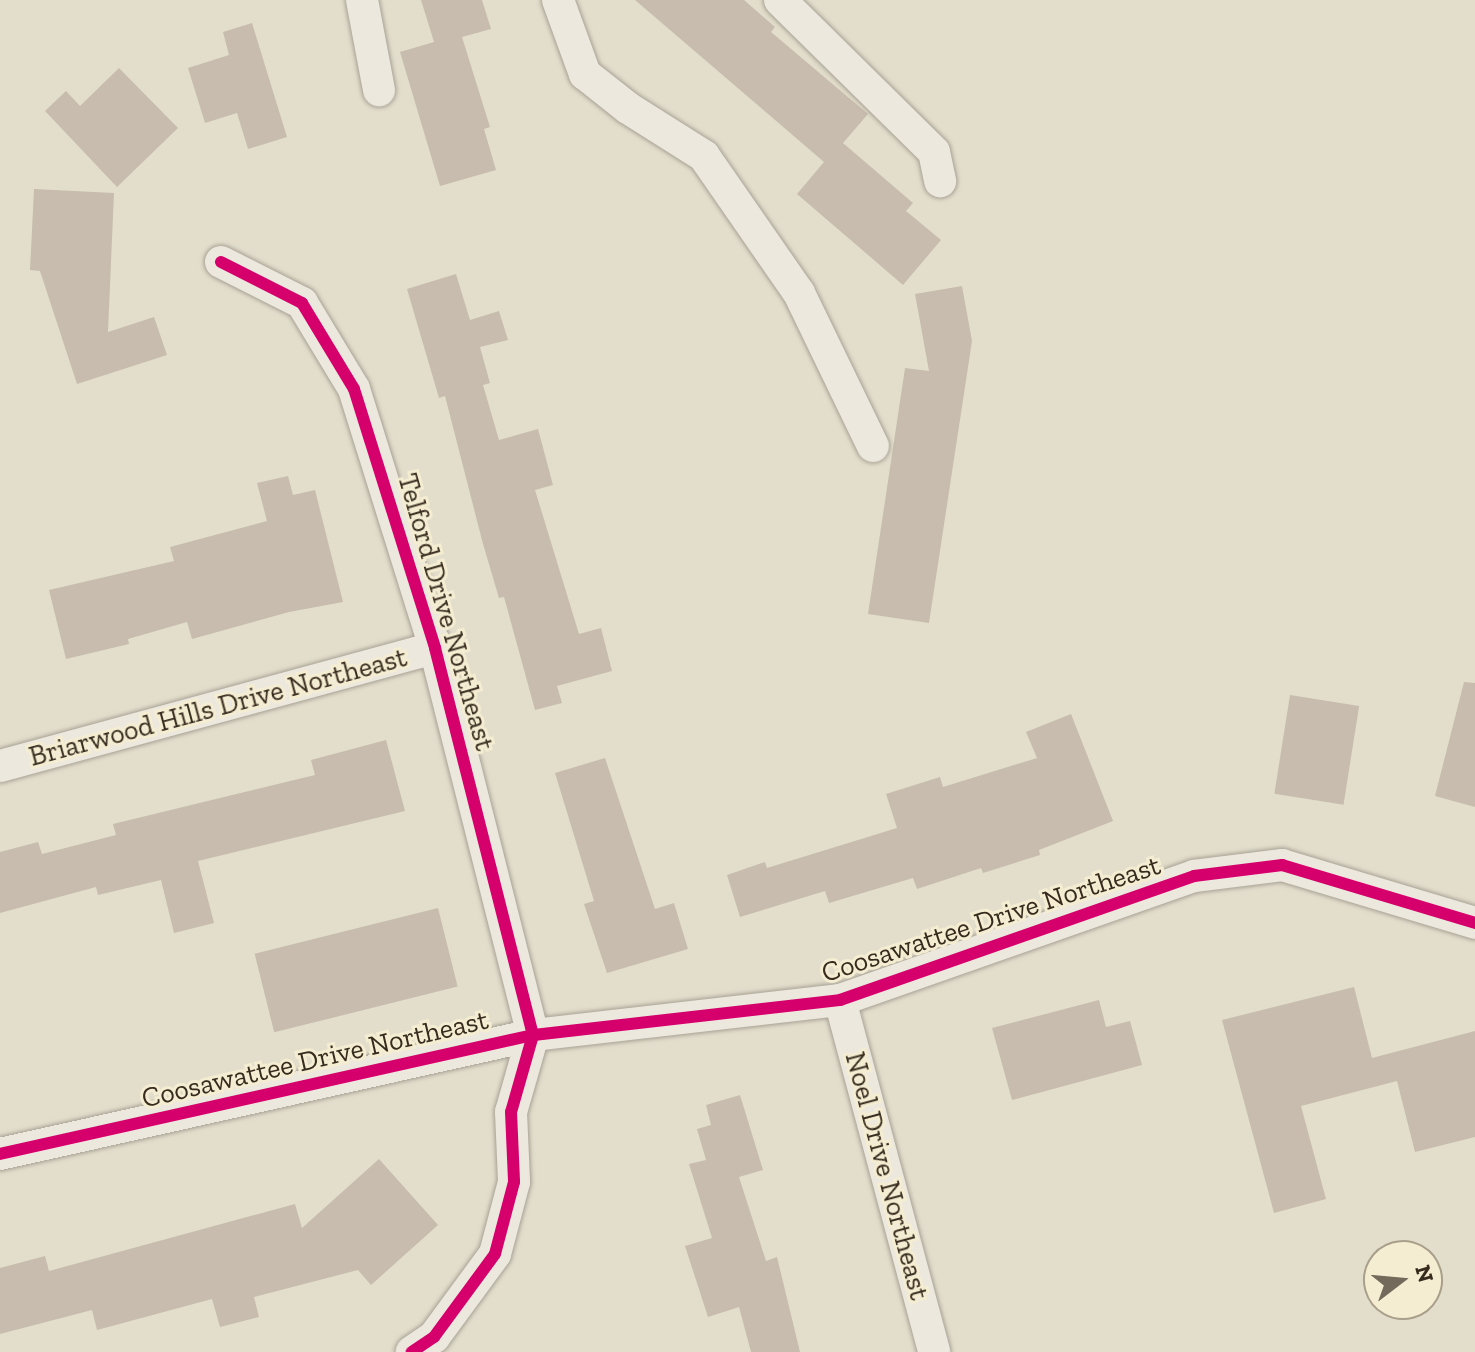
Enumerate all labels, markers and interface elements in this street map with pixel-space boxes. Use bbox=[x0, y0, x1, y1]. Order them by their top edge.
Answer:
street label: Telford Drive Northeast bbox=[390, 470, 502, 754]
street label: Briarwood Hills Drive Northeast bbox=[25, 640, 411, 774]
street label: Coosawattee Drive Northeast bbox=[817, 848, 1165, 990]
street label: Coosawattee Drive Northeast bbox=[139, 1003, 491, 1115]
street label: Noel Drive Northeast bbox=[838, 1048, 936, 1304]
north arrow bbox=[1363, 1240, 1443, 1320]
text: N bbox=[1409, 1262, 1440, 1286]

